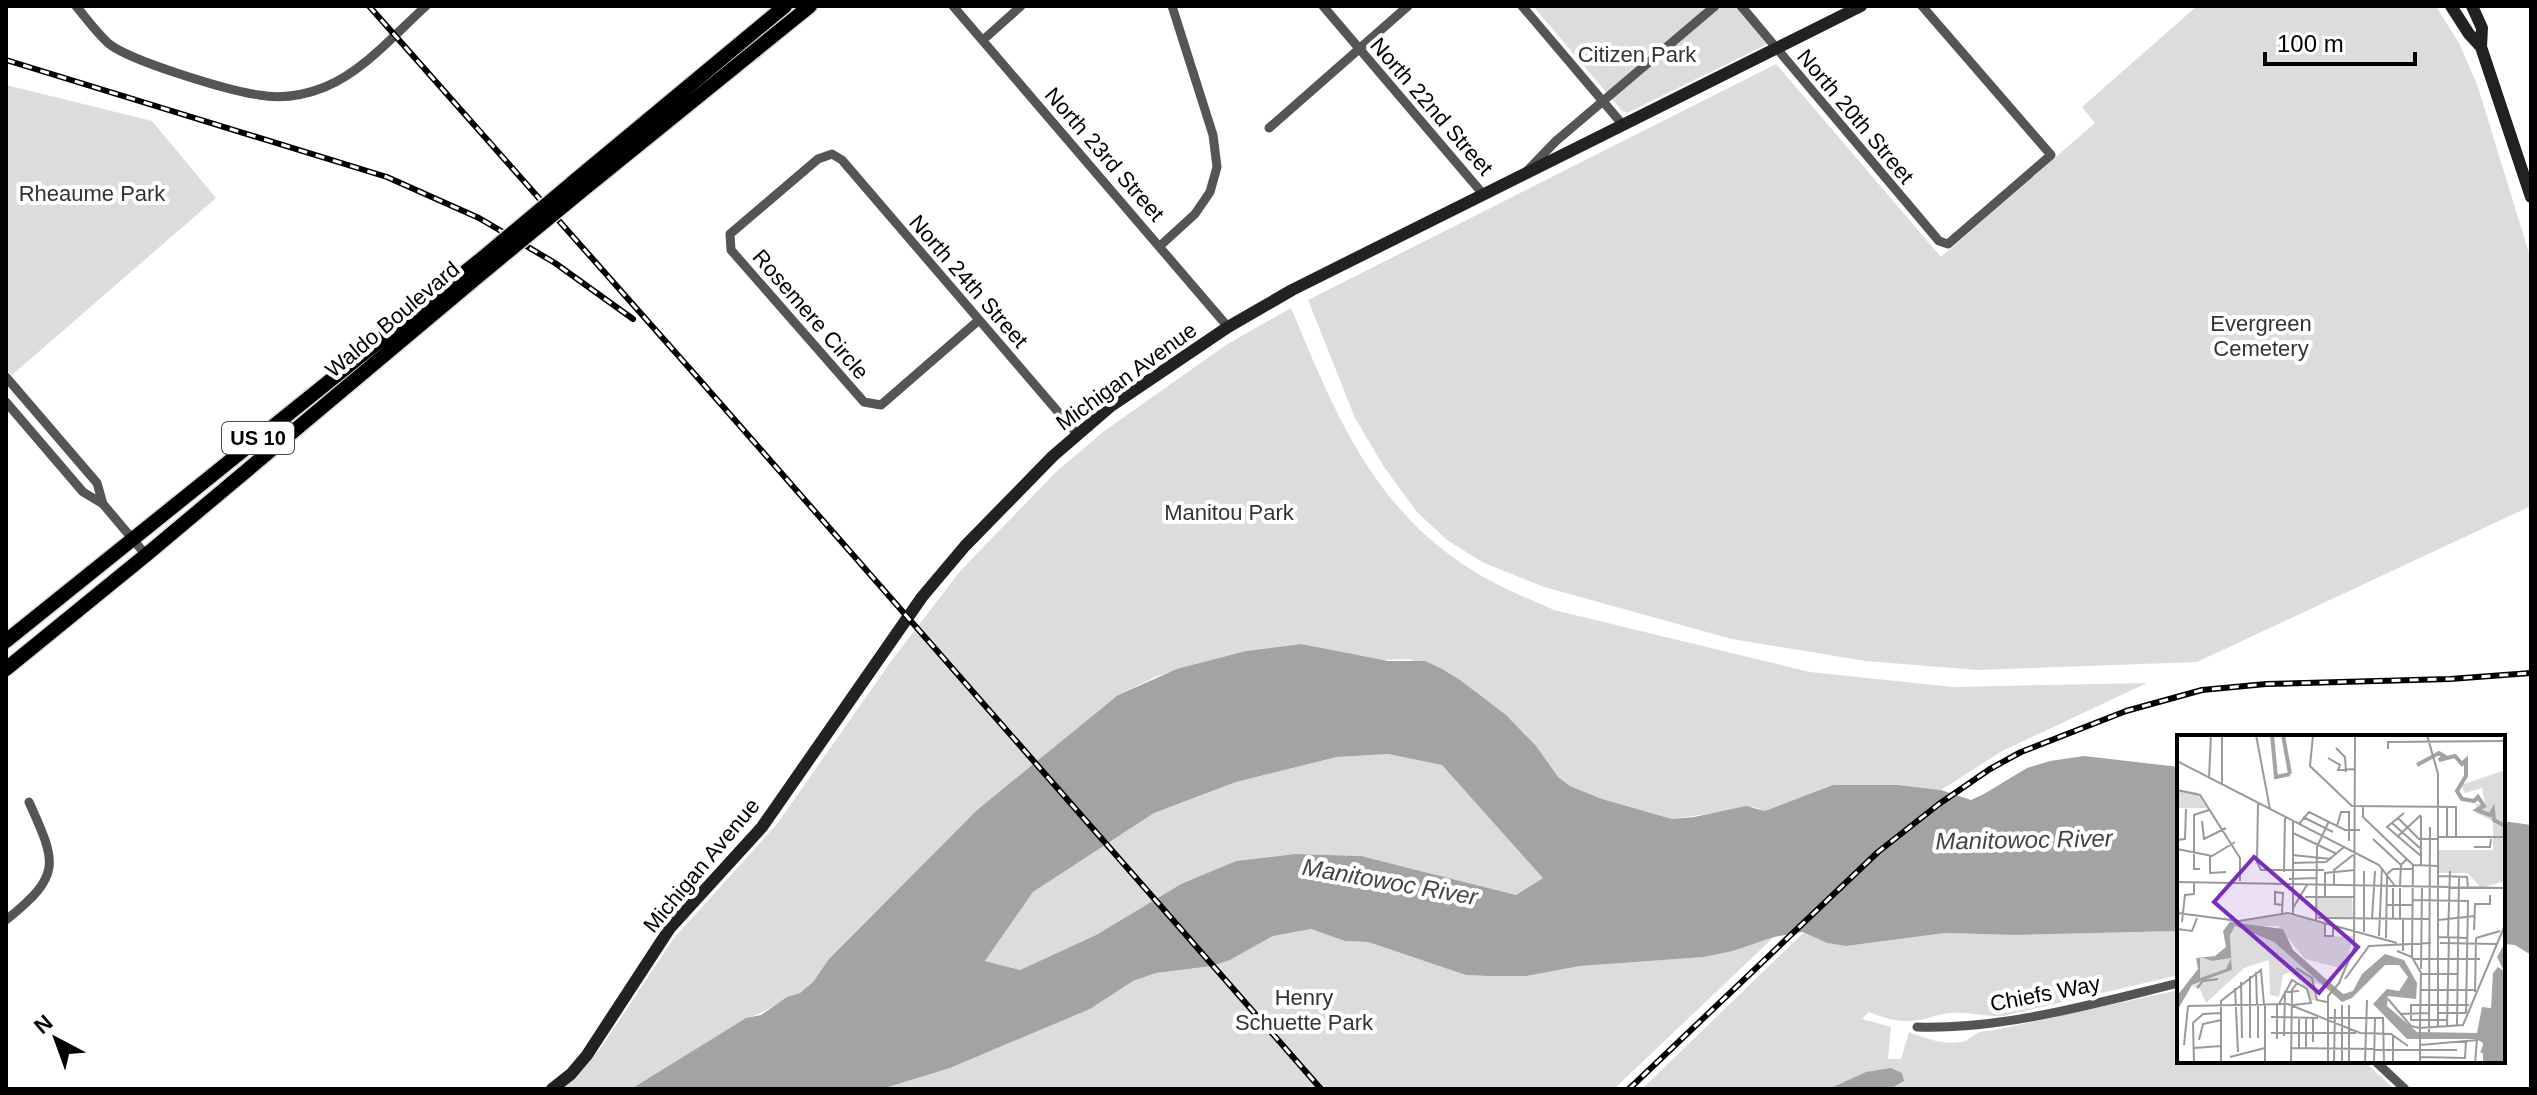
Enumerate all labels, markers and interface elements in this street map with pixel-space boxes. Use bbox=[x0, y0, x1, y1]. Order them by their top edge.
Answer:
scale bar bbox=[2265, 16, 2415, 66]
text: 100 m bbox=[2277, 30, 2344, 57]
street label: North 22nd Street bbox=[1365, 33, 1498, 180]
park label: Citizen Park bbox=[1578, 42, 1697, 67]
street label: North 20th Street bbox=[1792, 44, 1919, 189]
street label: North 23rd Street bbox=[1040, 82, 1169, 226]
park label: Rheaume Park bbox=[19, 181, 166, 206]
street label: North 24th Street bbox=[904, 210, 1033, 353]
street label: Rosemere Circle bbox=[747, 244, 874, 384]
street label: Waldo Boulevard bbox=[320, 256, 464, 383]
park label: Evergreen Cemetery bbox=[2210, 311, 2312, 361]
street label: Michigan Avenue bbox=[1051, 317, 1201, 436]
road number: US 10 bbox=[222, 422, 294, 454]
park label: Manitou Park bbox=[1164, 500, 1295, 525]
inset map bbox=[2177, 735, 2505, 1063]
street label: Michigan Avenue bbox=[638, 793, 765, 937]
water label: Manitowoc River bbox=[1935, 824, 2114, 855]
water label: Manitowoc River bbox=[1300, 853, 1481, 910]
street label: Chiefs Way bbox=[1988, 971, 2102, 1016]
park label: Henry Schuette Park bbox=[1235, 985, 1374, 1035]
north arrow bbox=[16, 999, 96, 1079]
text: N bbox=[29, 1010, 57, 1039]

